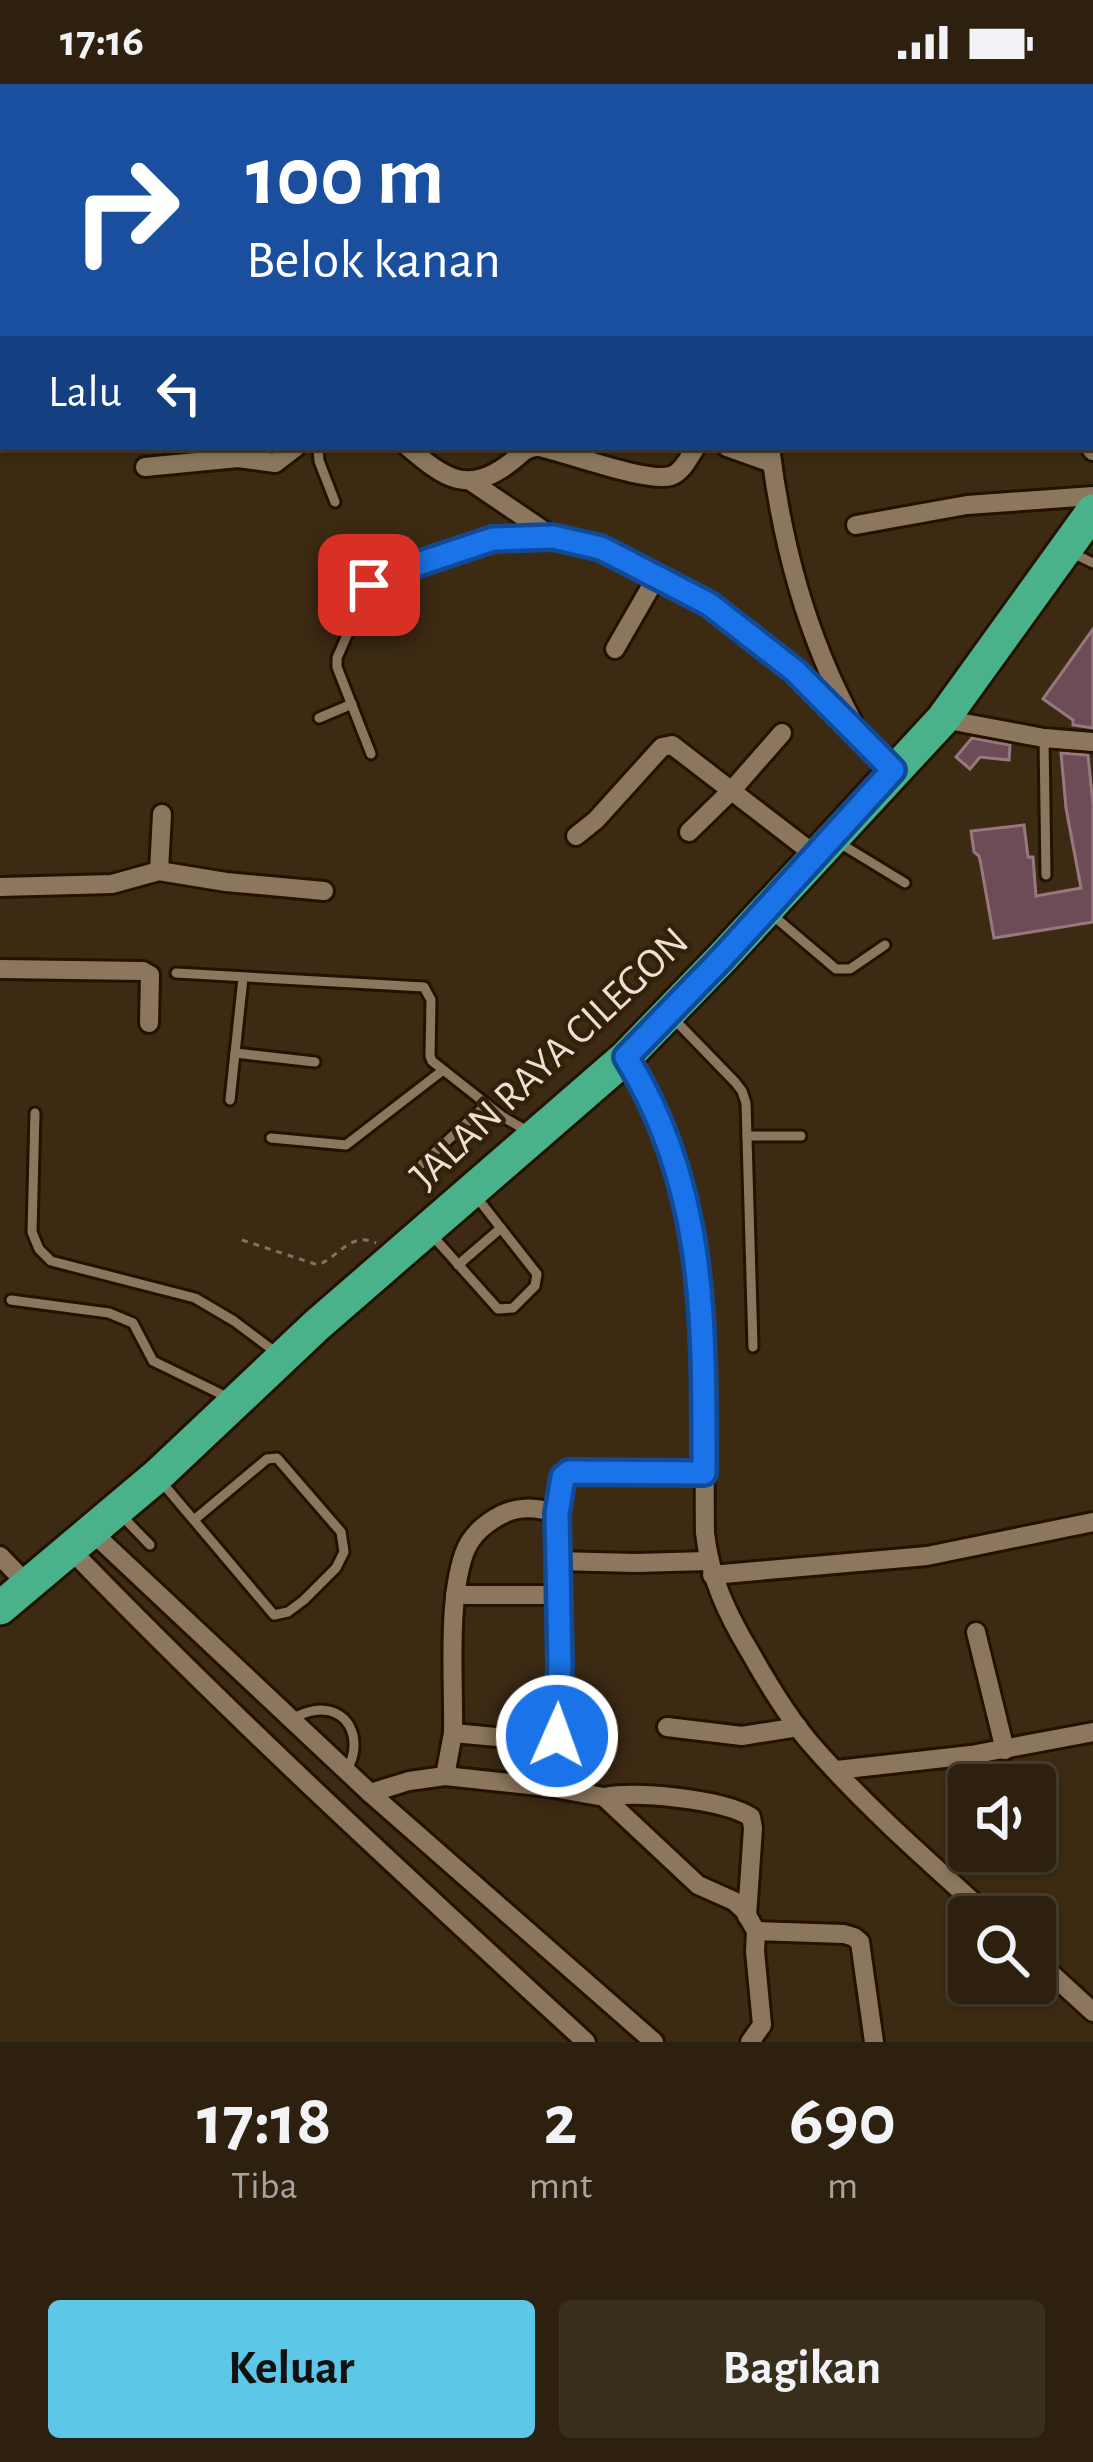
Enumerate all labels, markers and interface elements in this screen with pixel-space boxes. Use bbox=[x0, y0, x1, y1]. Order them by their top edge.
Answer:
text: 17:16 bbox=[60, 19, 144, 64]
icon: right bbox=[48, 132, 204, 288]
text: 100 m bbox=[246, 136, 444, 220]
text: Belok kanan bbox=[246, 234, 501, 288]
icon: left bbox=[146, 360, 212, 426]
text: Lalu bbox=[48, 370, 122, 415]
pin bbox=[318, 534, 420, 636]
icon: arrive bbox=[336, 552, 402, 618]
street label: JALAN RAYA CILEGON bbox=[403, 920, 696, 1197]
position arrow bbox=[494, 1673, 620, 1799]
map controls bbox=[948, 1764, 1056, 2004]
button: sound bbox=[948, 1764, 1056, 1872]
button: search bbox=[948, 1896, 1056, 2004]
text: 17:18 bbox=[197, 2085, 332, 2157]
text: 2 bbox=[543, 2085, 577, 2157]
text: 690 bbox=[789, 2085, 896, 2157]
text: Tiba bbox=[231, 2167, 298, 2206]
text: mnt bbox=[529, 2167, 592, 2206]
text: m bbox=[827, 2167, 858, 2206]
button: Keluar bbox=[48, 2300, 535, 2438]
button: Bagikan bbox=[559, 2300, 1045, 2438]

